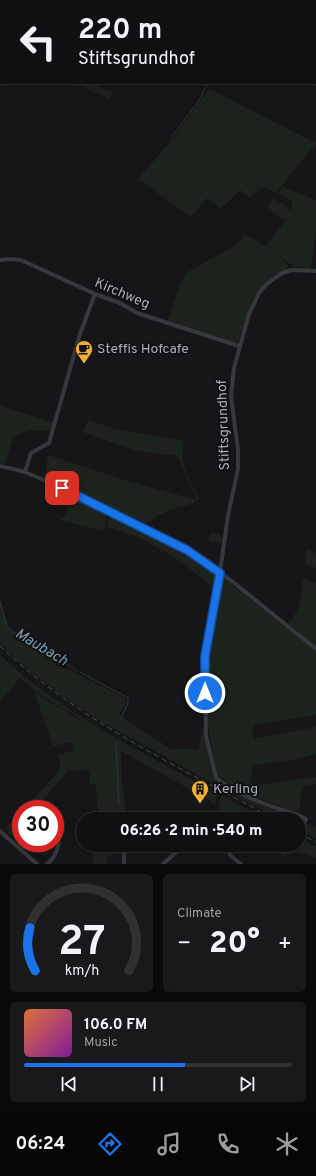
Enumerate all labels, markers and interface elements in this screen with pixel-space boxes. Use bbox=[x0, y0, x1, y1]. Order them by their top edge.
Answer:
text: 220 m bbox=[78, 13, 162, 49]
icon: left bbox=[12, 16, 64, 68]
text: Stiftsgrundhof bbox=[78, 48, 195, 71]
street label: Kirchweg bbox=[92, 275, 152, 313]
cafe icon: Steffis Hofcafe bbox=[74, 339, 94, 364]
place label: Steffis Hofcafe bbox=[97, 341, 189, 358]
street label: Stiftsgrundhof bbox=[214, 379, 234, 471]
pin bbox=[45, 471, 79, 505]
icon: arrive bbox=[51, 477, 73, 499]
water label: Maubach bbox=[11, 625, 71, 671]
position arrow bbox=[184, 672, 226, 714]
building icon: Kerling bbox=[190, 779, 210, 804]
place label: Kerling bbox=[213, 781, 258, 798]
speed limit sign: 30 bbox=[12, 800, 64, 852]
text: 06:26 · 2 min · 540 m bbox=[120, 822, 262, 841]
text: Climate bbox=[177, 906, 222, 922]
text: 27 bbox=[58, 917, 105, 970]
text: 20° bbox=[209, 926, 260, 963]
text: − bbox=[177, 931, 191, 958]
text: + bbox=[278, 931, 292, 958]
text: km/h bbox=[64, 962, 99, 980]
text: 106.0 FM bbox=[84, 1016, 147, 1035]
text: Music bbox=[84, 1035, 118, 1051]
icon: previous bbox=[58, 1073, 80, 1095]
icon: pause bbox=[147, 1073, 169, 1095]
icon: next bbox=[236, 1073, 258, 1095]
icon: directions bbox=[96, 1130, 124, 1158]
icon: music bbox=[155, 1130, 183, 1158]
icon: phone bbox=[214, 1130, 242, 1158]
icon: climate bbox=[273, 1130, 301, 1158]
text: 06:24 bbox=[15, 1133, 65, 1156]

